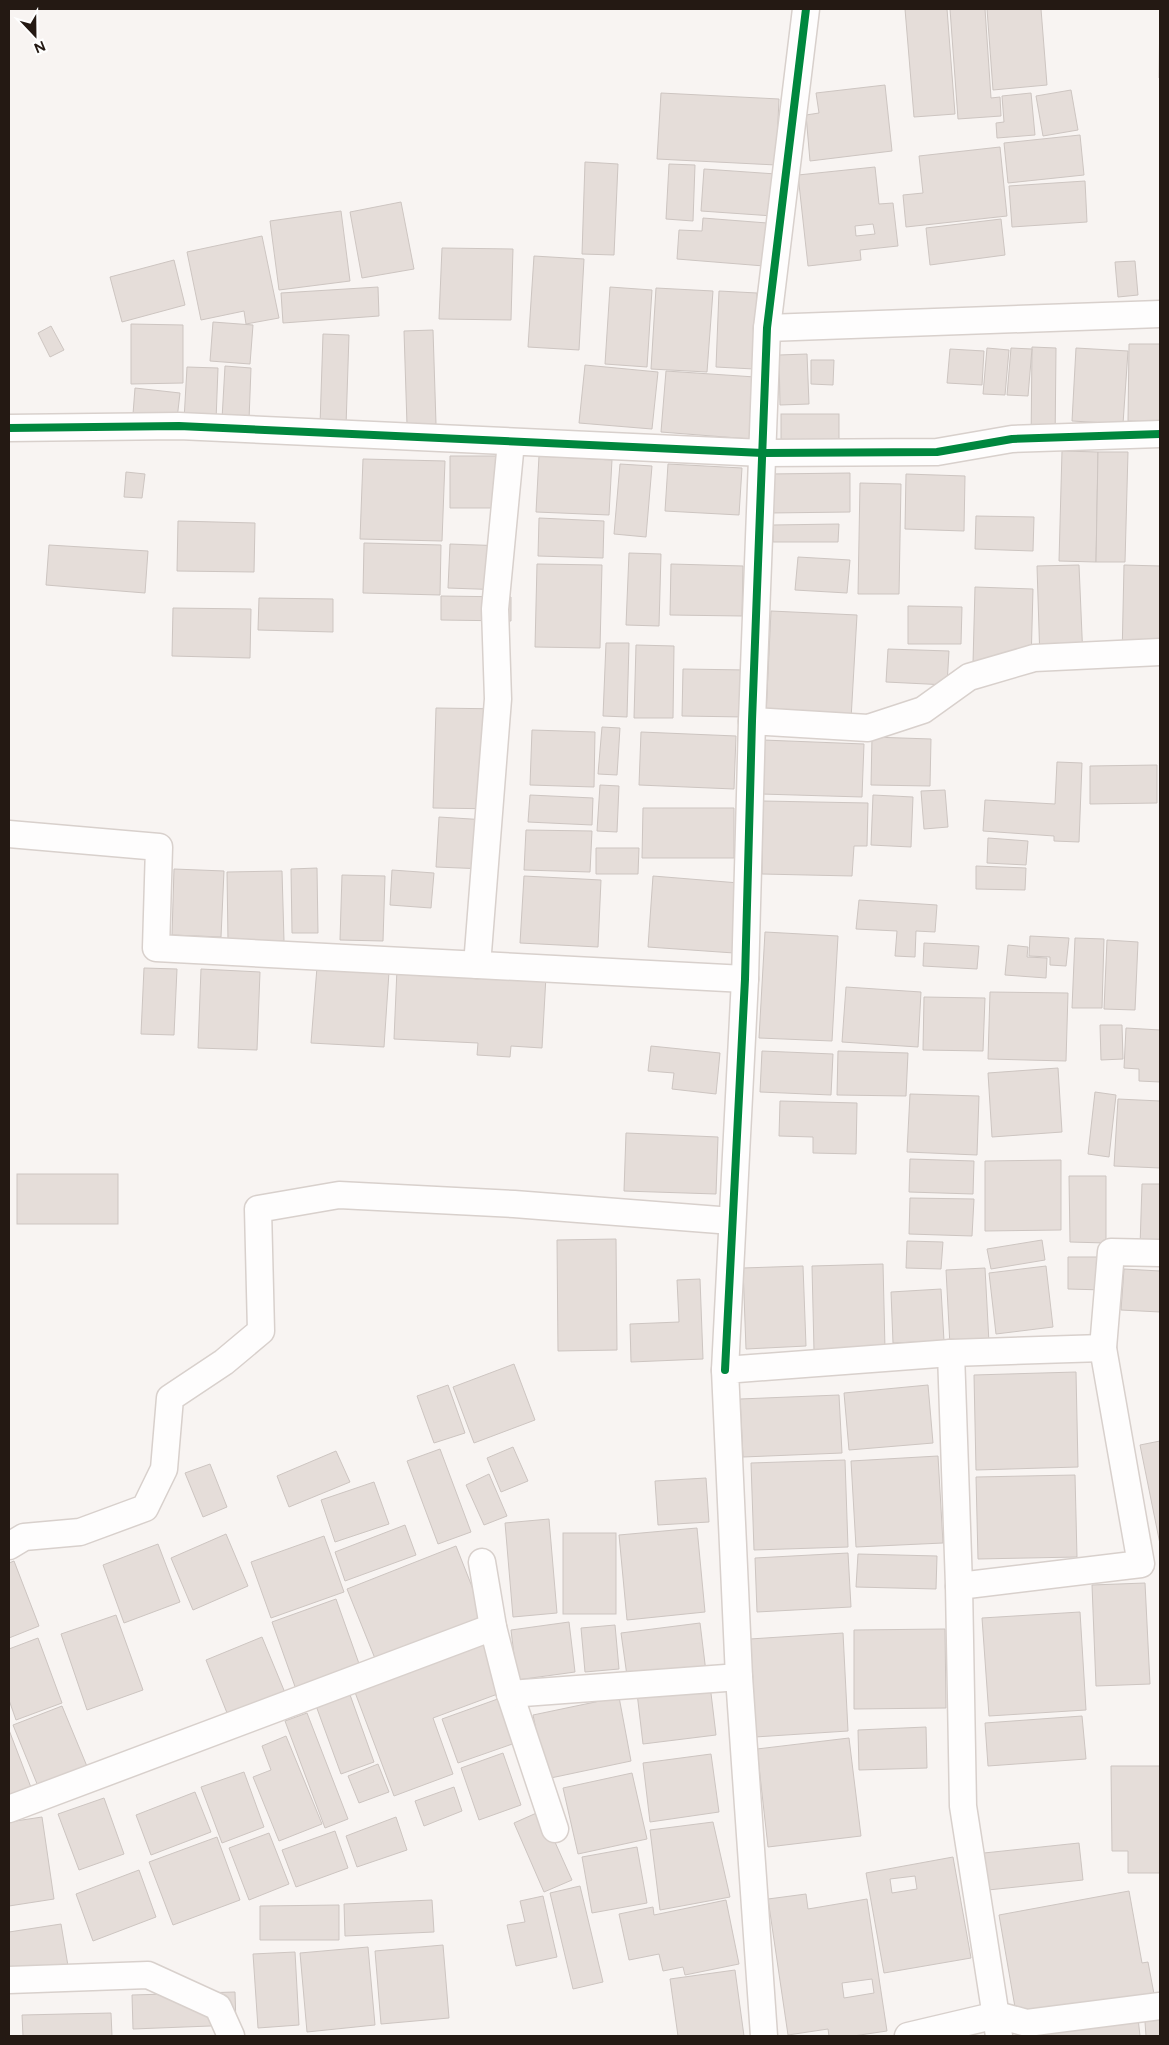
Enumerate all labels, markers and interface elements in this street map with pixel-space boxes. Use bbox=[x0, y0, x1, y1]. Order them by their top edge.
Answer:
north arrow bbox=[10, 10, 60, 60]
text: N bbox=[31, 37, 48, 56]

